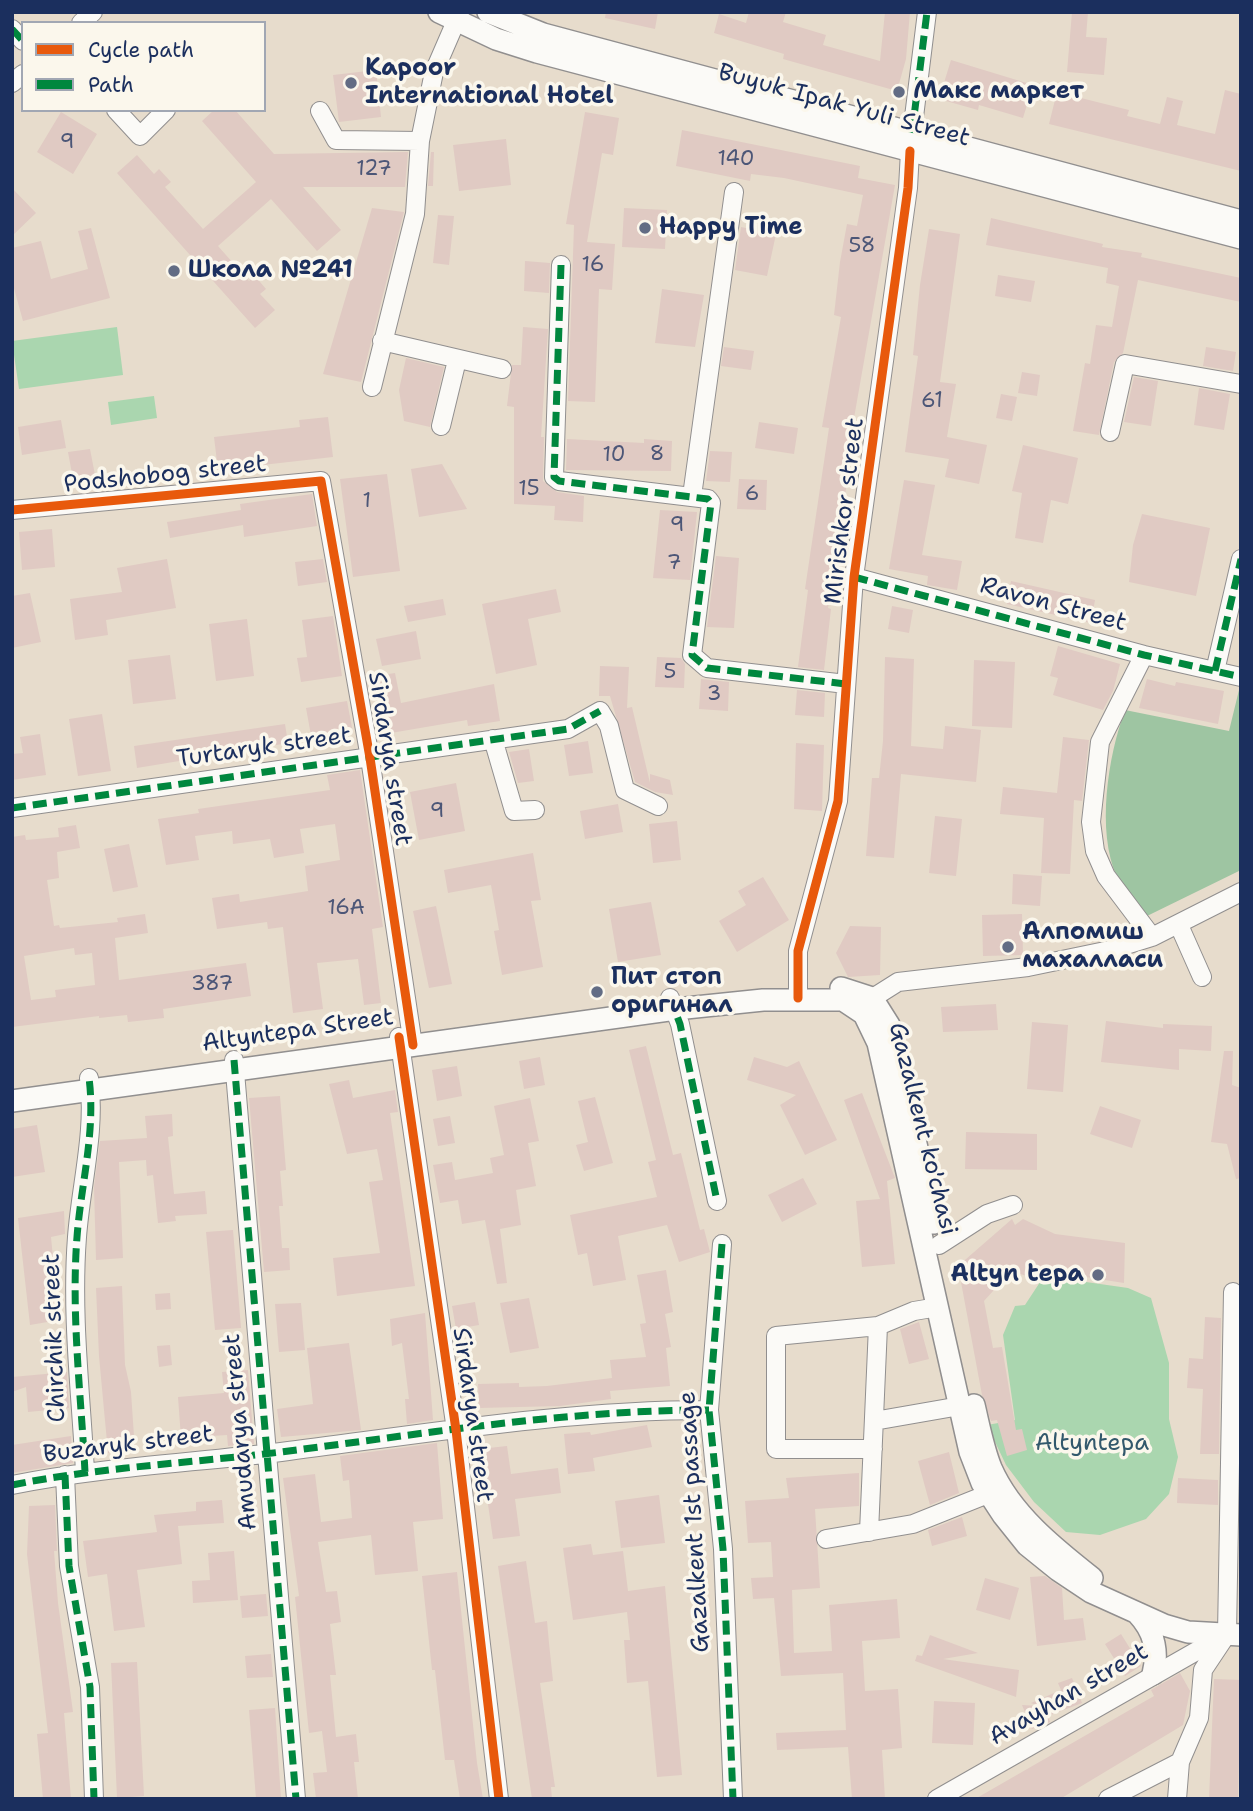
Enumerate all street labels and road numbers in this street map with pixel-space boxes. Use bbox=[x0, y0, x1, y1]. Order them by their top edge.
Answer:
street label: Buyuk Ipak Yuli Street bbox=[715, 59, 973, 153]
street label: Mirishkor street bbox=[819, 416, 871, 606]
street label: Podshobog street bbox=[62, 450, 268, 500]
street label: Ravon Street bbox=[977, 572, 1129, 638]
street label: Sirdarya street bbox=[361, 670, 417, 848]
street label: Turtaryk street bbox=[175, 721, 353, 775]
street label: Altyntepa Street bbox=[200, 1003, 396, 1059]
street label: Gazalkent ko'chasi bbox=[882, 1020, 962, 1238]
street label: Chirchik street bbox=[38, 1253, 72, 1423]
street label: Sirdarya street bbox=[445, 1326, 499, 1504]
street label: Amudarya street bbox=[218, 1332, 264, 1532]
street label: Gazalkent 1st passage bbox=[674, 1391, 716, 1653]
street label: Buzaryk street bbox=[41, 1420, 215, 1470]
street label: Avayhan street bbox=[984, 1638, 1154, 1752]

